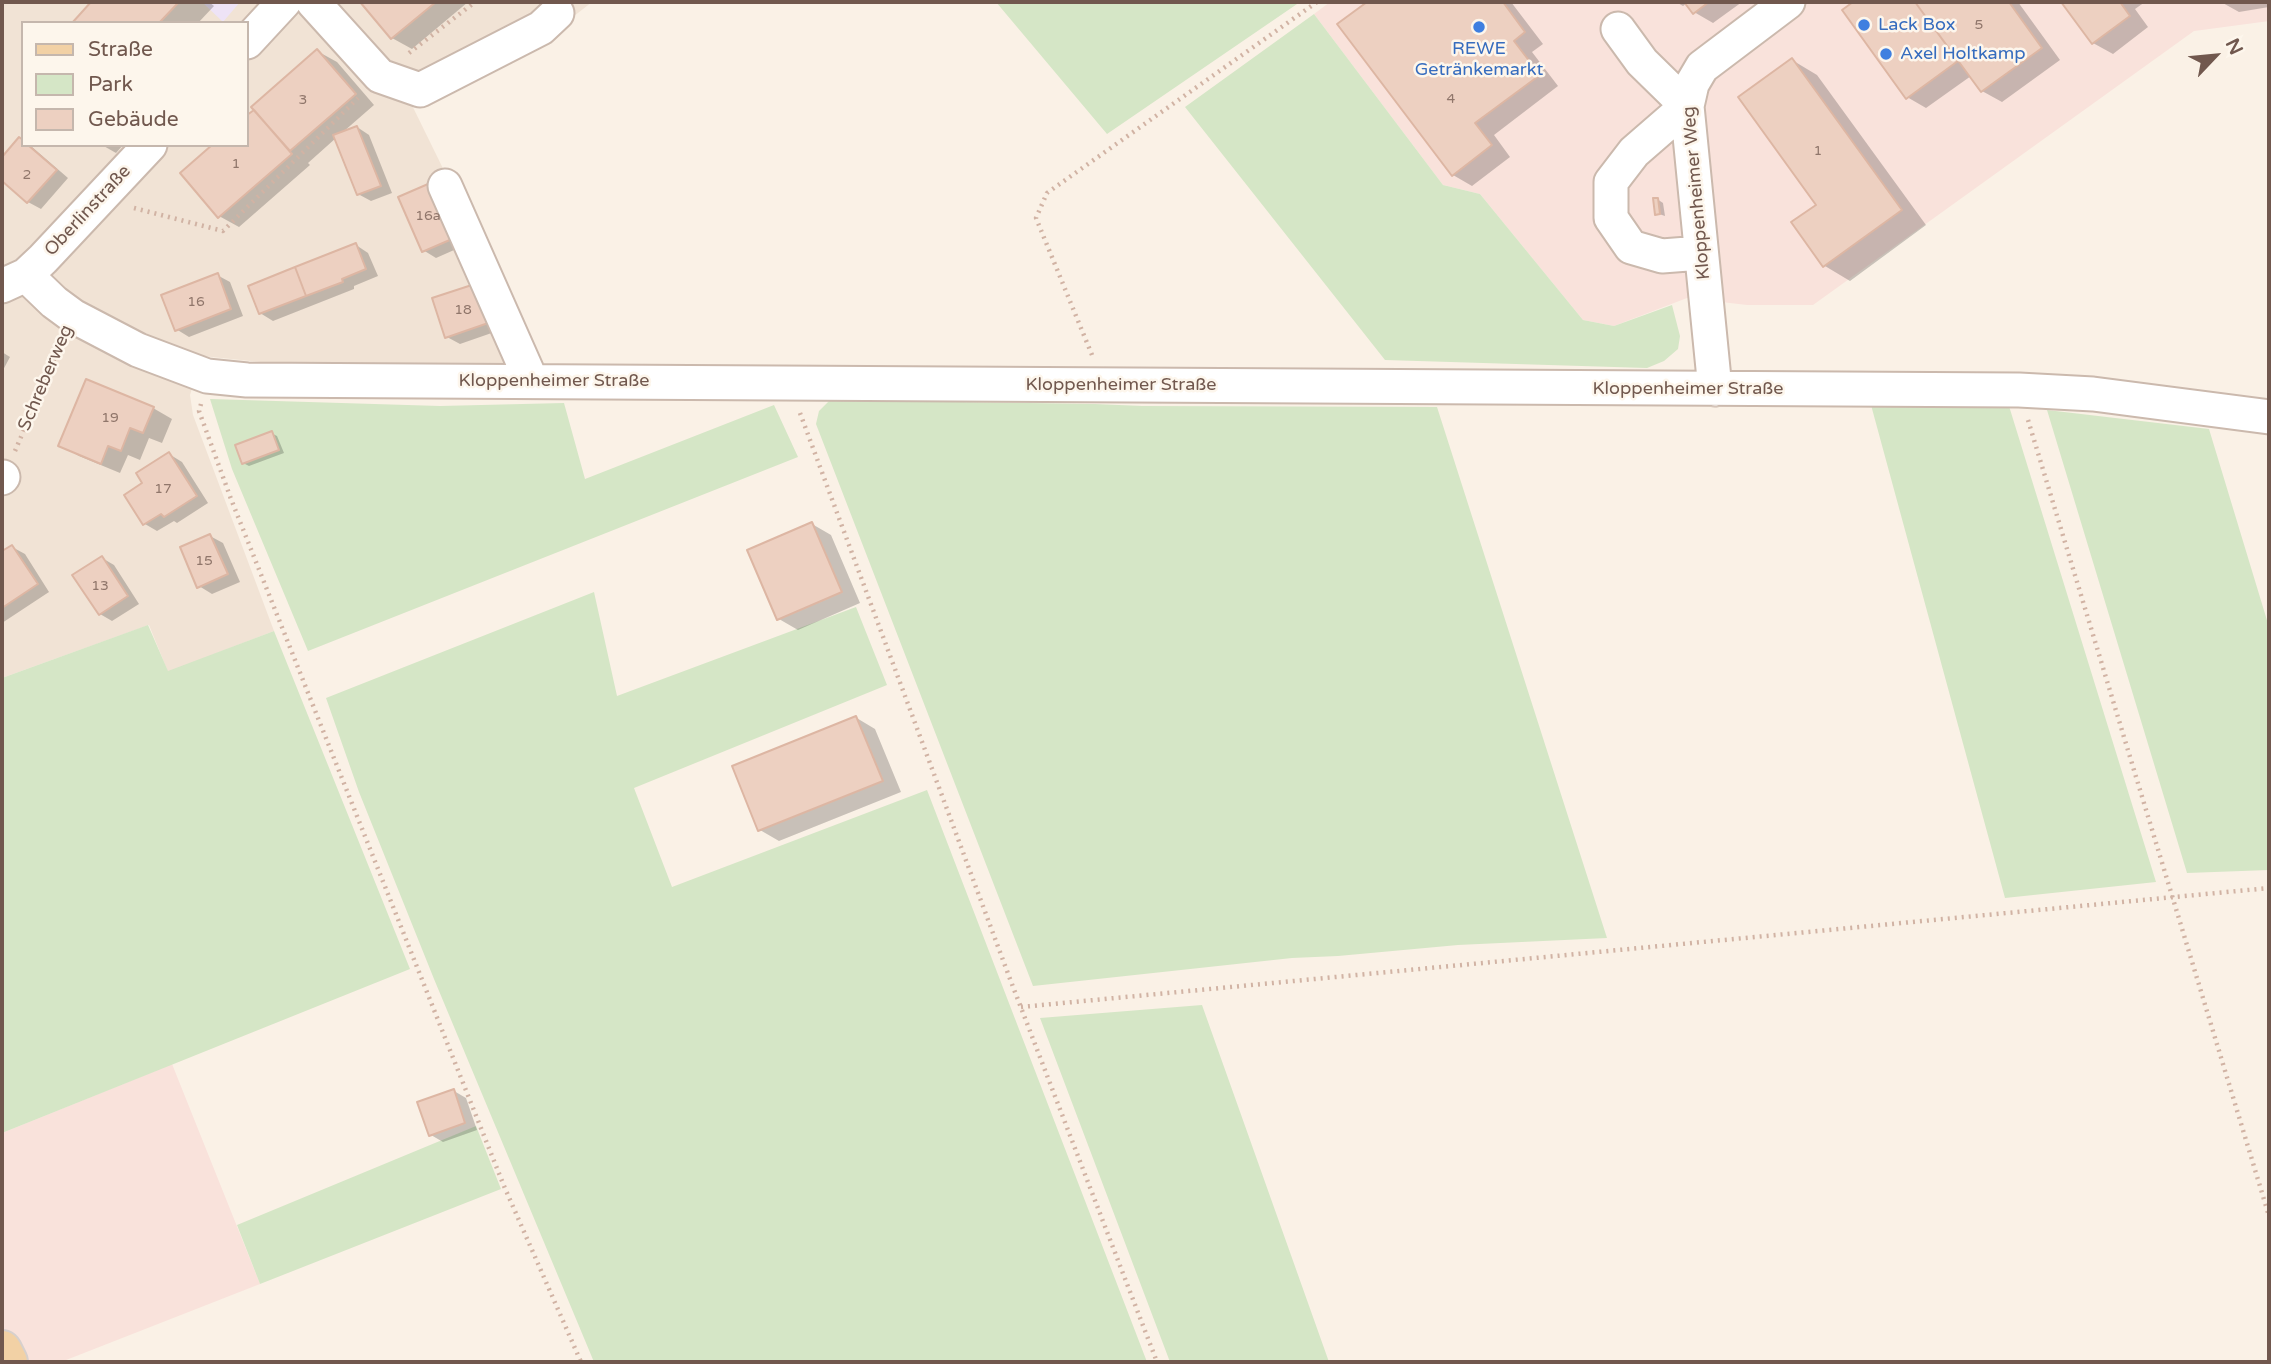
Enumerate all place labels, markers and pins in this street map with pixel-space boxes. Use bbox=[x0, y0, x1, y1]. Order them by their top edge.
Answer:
place label: Lack Box bbox=[1878, 14, 1955, 36]
marker: Lack Box bbox=[1856, 17, 1872, 33]
marker: REWE Getränkemarkt bbox=[1471, 19, 1487, 35]
place label: REWE Getränkemarkt bbox=[1415, 38, 1543, 80]
place label: Axel Holtkamp bbox=[1900, 43, 2026, 65]
marker: Axel Holtkamp bbox=[1878, 46, 1894, 62]

